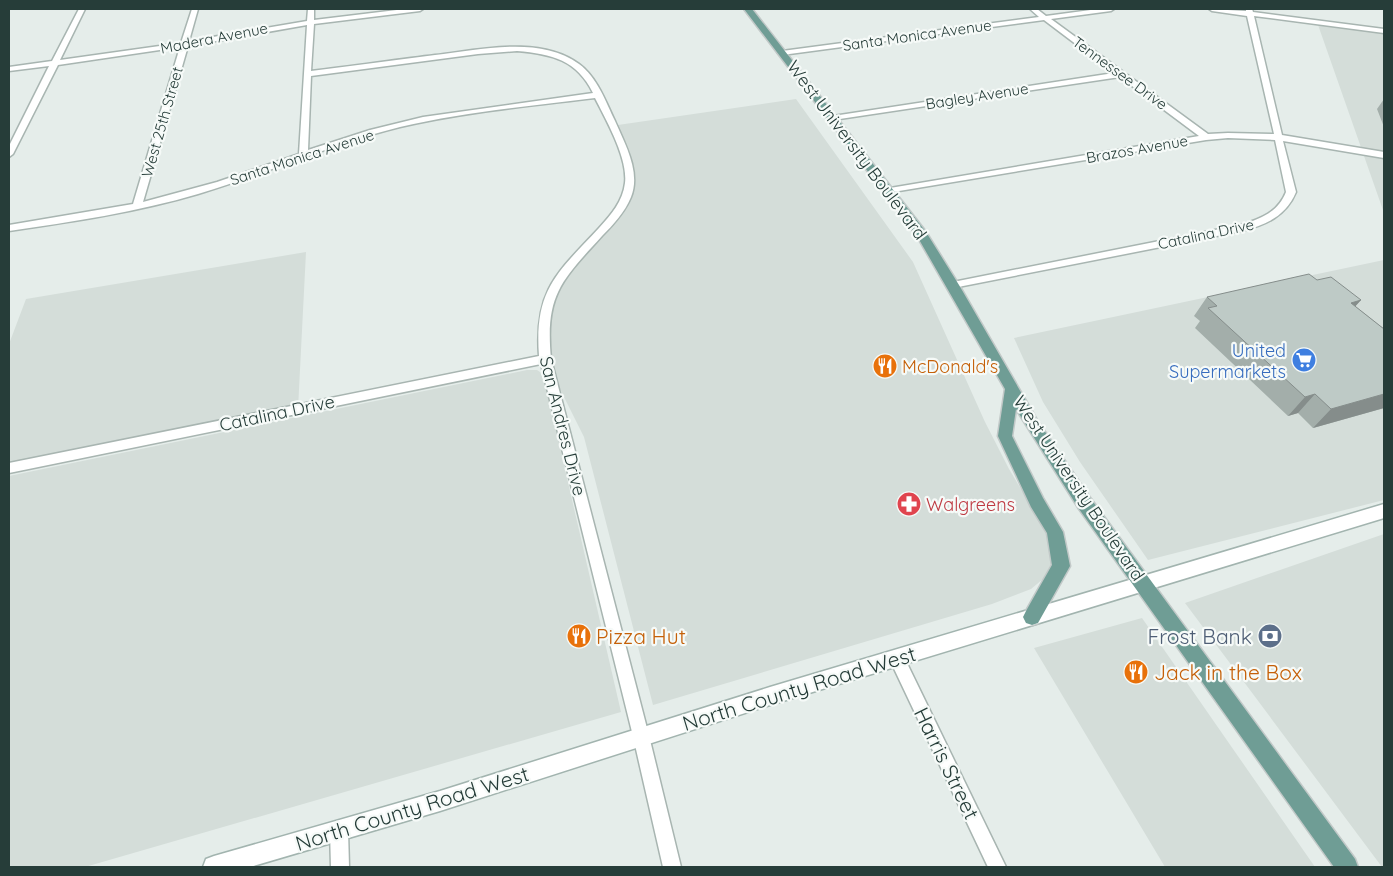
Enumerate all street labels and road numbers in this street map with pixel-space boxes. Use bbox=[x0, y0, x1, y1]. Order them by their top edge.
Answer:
street label: Santa Monica Avenue bbox=[841, 15, 993, 55]
street label: Madera Avenue bbox=[159, 18, 269, 58]
street label: Tennessee Drive bbox=[1069, 32, 1171, 114]
street label: West University Boulevard bbox=[782, 56, 932, 244]
street label: West 25th Street bbox=[137, 65, 187, 179]
street label: Bagley Avenue bbox=[924, 78, 1030, 114]
street label: Santa Monica Avenue bbox=[228, 125, 376, 189]
street label: Brazos Avenue bbox=[1085, 131, 1189, 167]
street label: Catalina Drive bbox=[1156, 215, 1256, 253]
street label: San Andres Drive bbox=[535, 354, 591, 498]
street label: Catalina Drive bbox=[217, 390, 337, 436]
street label: West University Boulevard bbox=[1008, 391, 1150, 585]
street label: North County Road West bbox=[679, 640, 919, 736]
street label: Harris Street bbox=[909, 703, 985, 823]
street label: North County Road West bbox=[292, 760, 532, 856]

